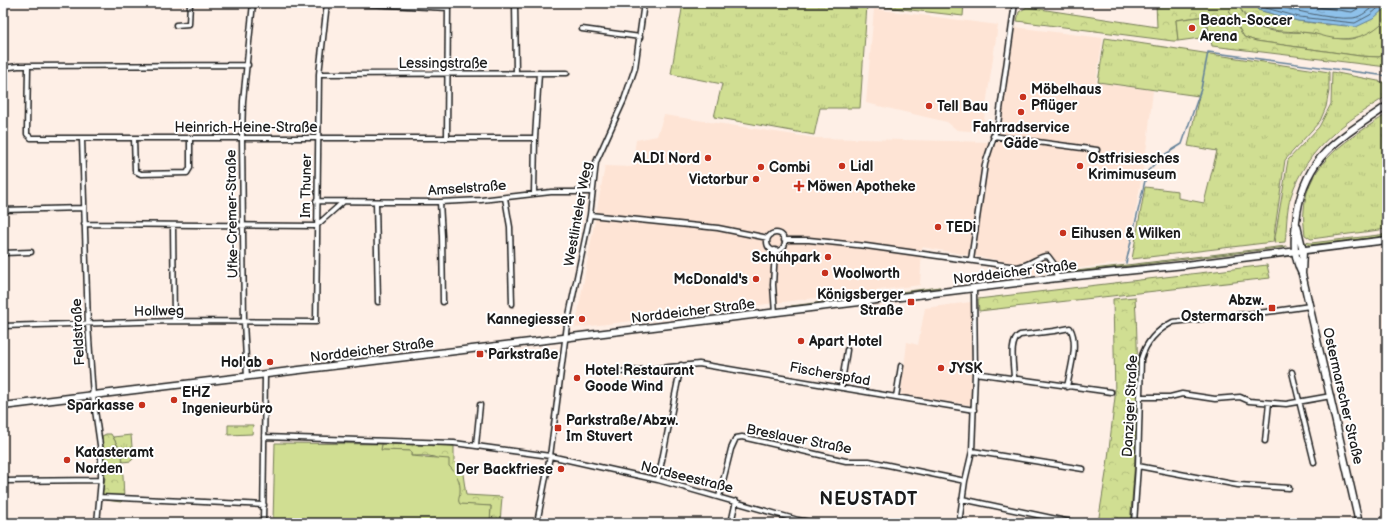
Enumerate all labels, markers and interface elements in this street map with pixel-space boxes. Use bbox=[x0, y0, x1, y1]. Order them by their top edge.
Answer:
place label: Beach-Soccer Arena bbox=[1199, 12, 1293, 45]
marker: Beach-Soccer Arena bbox=[1187, 23, 1197, 33]
street label: Lessingstraße bbox=[398, 55, 488, 72]
place label: Möbelhaus Pflüger bbox=[1031, 81, 1101, 114]
marker: Möbelhaus Pflüger bbox=[1018, 92, 1028, 102]
place label: Tell Bau bbox=[937, 98, 988, 115]
marker: Tell Bau bbox=[924, 101, 934, 111]
marker: Fahrradservice Gäde bbox=[1016, 107, 1026, 117]
street label: Heinrich-Heine-Straße bbox=[174, 119, 318, 136]
place label: Fahrradservice Gäde bbox=[972, 119, 1070, 152]
street label: Ufke-Cremer-Straße bbox=[222, 149, 242, 279]
place label: ALDI Nord bbox=[632, 150, 700, 167]
place label: Ostfrisiesches Krimimuseum bbox=[1088, 150, 1180, 183]
street label: Im Thuner bbox=[297, 153, 315, 218]
marker: ALDI Nord bbox=[703, 153, 713, 163]
place label: Lidl bbox=[850, 158, 873, 175]
place label: Combi bbox=[769, 159, 810, 176]
street label: Westlinteler Weg bbox=[560, 160, 596, 268]
marker: Lidl bbox=[837, 161, 847, 171]
marker: Ostfrisiesches Krimimuseum bbox=[1075, 161, 1085, 171]
marker: Combi bbox=[756, 162, 766, 172]
place label: Victorbur bbox=[689, 171, 748, 188]
marker: Victorbur bbox=[751, 174, 761, 184]
street label: Amselstraße bbox=[427, 177, 507, 199]
place label: Möwen Apotheke bbox=[807, 178, 916, 195]
marker: Möwen Apotheke bbox=[794, 181, 804, 191]
place label: TEDi bbox=[946, 219, 976, 236]
marker: TEDi bbox=[933, 222, 943, 232]
place label: Eihusen & Wilken bbox=[1071, 225, 1181, 242]
marker: Eihusen & Wilken bbox=[1058, 228, 1068, 238]
place label: Schuhpark bbox=[752, 249, 821, 266]
marker: Schuhpark bbox=[823, 252, 833, 262]
street label: Norddeicher Straße bbox=[952, 256, 1078, 288]
place label: Woolworth bbox=[833, 265, 900, 282]
marker: Woolworth bbox=[820, 268, 830, 278]
place label: McDonald's bbox=[674, 271, 748, 288]
marker: McDonald's bbox=[751, 274, 761, 284]
place label: Königsberger Straße bbox=[817, 286, 903, 319]
place label: Abzw. Ostermarsch bbox=[1181, 292, 1264, 325]
street label: Norddeicher Straße bbox=[630, 295, 756, 327]
marker: Königsberger Straße bbox=[906, 297, 916, 307]
street label: Feldstraße bbox=[68, 298, 88, 366]
street label: Hollweg bbox=[134, 302, 184, 320]
marker: Abzw. Ostermarsch bbox=[1267, 303, 1277, 313]
place label: Kannegiesser bbox=[487, 311, 574, 328]
marker: Kannegiesser bbox=[577, 314, 587, 324]
street label: Ostermarscher Straße bbox=[1319, 326, 1367, 466]
place label: Apart Hotel bbox=[808, 333, 882, 350]
street label: Norddeicher Straße bbox=[309, 334, 435, 366]
marker: Apart Hotel bbox=[796, 336, 806, 346]
place label: Parkstraße bbox=[488, 346, 558, 363]
marker: Parkstraße bbox=[475, 349, 485, 359]
place label: Hol'ab bbox=[221, 354, 262, 371]
street label: Danziger Straße bbox=[1119, 354, 1141, 458]
marker: Hol'ab bbox=[265, 357, 275, 367]
street label: Fischerspfad bbox=[788, 359, 872, 389]
place label: JYSK bbox=[949, 360, 983, 377]
place label: Hotel Restaurant Goode Wind bbox=[585, 362, 694, 395]
marker: JYSK bbox=[936, 363, 946, 373]
marker: Hotel Restaurant Goode Wind bbox=[572, 373, 582, 383]
place label: EHZ Ingenieurbüro bbox=[182, 384, 273, 417]
marker: EHZ Ingenieurbüro bbox=[169, 395, 179, 405]
place label: Sparkasse bbox=[67, 397, 134, 414]
marker: Sparkasse bbox=[137, 400, 147, 410]
place label: Parkstraße/Abzw. Im Stuvert bbox=[566, 412, 678, 445]
street label: Breslauer Straße bbox=[745, 420, 853, 458]
marker: Parkstraße/Abzw. Im Stuvert bbox=[553, 423, 563, 433]
place label: Katasteramt Norden bbox=[75, 444, 154, 477]
marker: Katasteramt Norden bbox=[62, 455, 72, 465]
street label: Nordseestraße bbox=[639, 457, 735, 497]
place label: Der Backfriese bbox=[456, 461, 553, 478]
marker: Der Backfriese bbox=[556, 464, 566, 474]
district label: NEUSTADT bbox=[820, 489, 918, 510]

